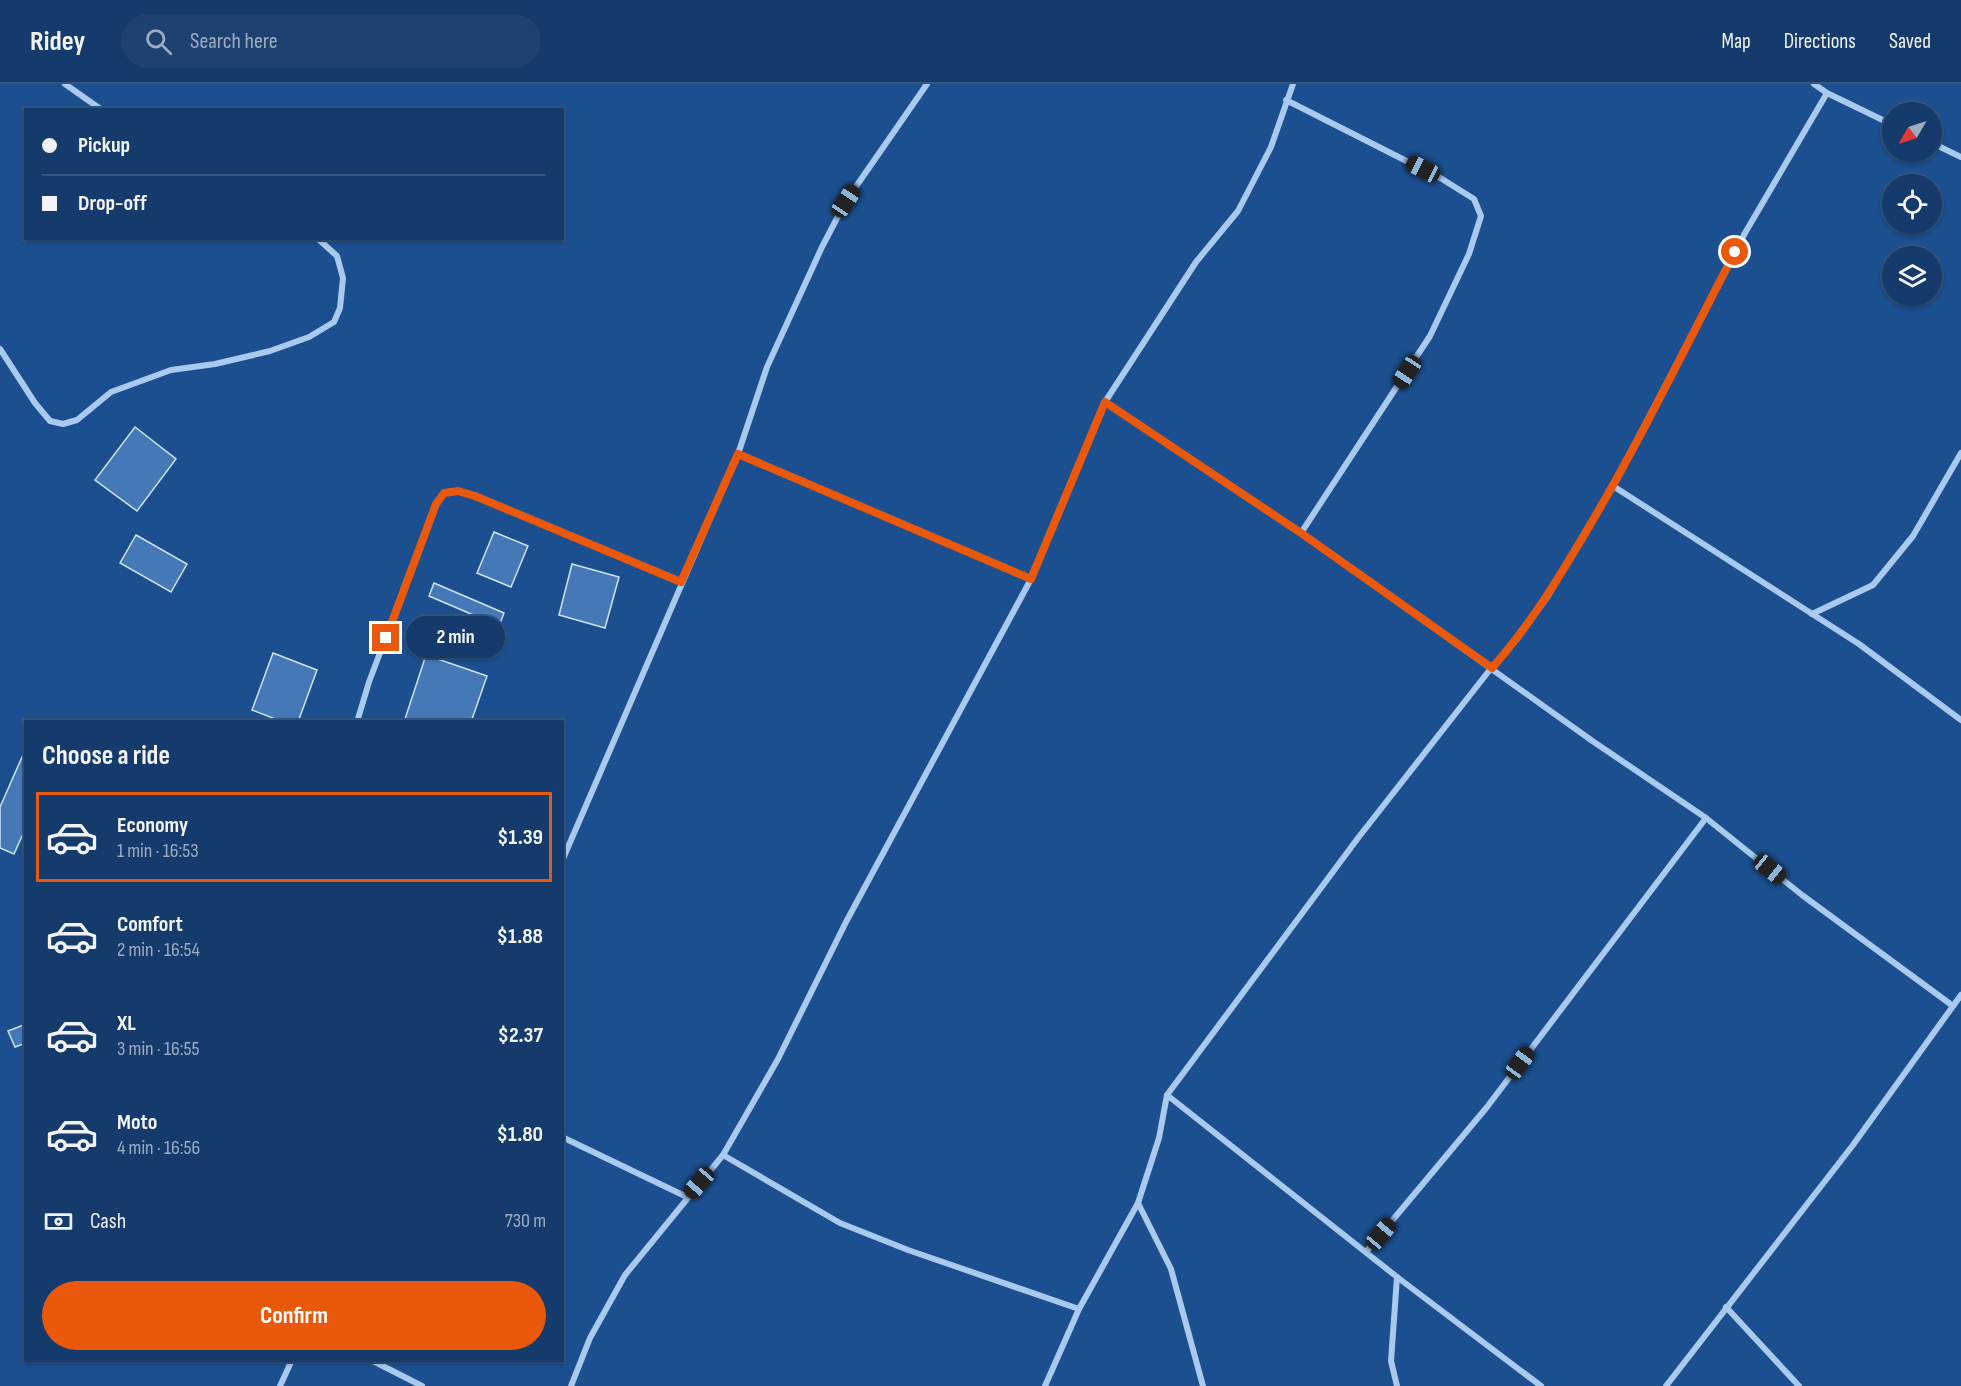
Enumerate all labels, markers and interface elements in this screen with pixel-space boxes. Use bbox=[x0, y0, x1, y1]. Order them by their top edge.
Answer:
search box bbox=[121, 14, 541, 68]
text: Ridey bbox=[30, 25, 85, 58]
icon: search bbox=[142, 25, 175, 58]
text: Search here bbox=[190, 28, 278, 55]
text: Map bbox=[1721, 29, 1751, 54]
text: Directions bbox=[1784, 29, 1856, 54]
text: Saved bbox=[1889, 29, 1931, 54]
north arrow bbox=[1882, 102, 1942, 162]
map controls bbox=[1882, 102, 1942, 306]
text: Pickup bbox=[78, 132, 130, 159]
car bbox=[1403, 153, 1443, 185]
button: locate bbox=[1882, 174, 1942, 234]
car bbox=[828, 181, 864, 221]
text: Drop-off bbox=[78, 190, 147, 217]
route start bbox=[1721, 238, 1748, 265]
button: layers bbox=[1882, 246, 1942, 306]
car bbox=[1390, 352, 1424, 392]
callout: 2 min bbox=[407, 617, 506, 659]
route end bbox=[372, 624, 399, 651]
text: 2 min bbox=[436, 625, 475, 649]
text: Choose a ride bbox=[42, 740, 170, 772]
icon: car bbox=[45, 810, 99, 864]
text: Economy bbox=[117, 812, 188, 839]
text: $1.39 bbox=[497, 824, 543, 851]
text: 1 min · 16:53 bbox=[117, 839, 199, 863]
car bbox=[1750, 851, 1790, 887]
icon: car bbox=[45, 909, 99, 963]
text: Comfort bbox=[117, 911, 183, 938]
text: $1.88 bbox=[497, 923, 543, 950]
text: 2 min · 16:54 bbox=[117, 938, 200, 962]
icon: car bbox=[45, 1008, 99, 1062]
text: XL bbox=[117, 1010, 136, 1037]
text: $2.37 bbox=[498, 1022, 543, 1049]
text: 3 min · 16:55 bbox=[117, 1037, 200, 1061]
car bbox=[1502, 1043, 1538, 1083]
icon: car bbox=[45, 1107, 99, 1161]
text: Moto bbox=[117, 1109, 157, 1136]
text: $1.80 bbox=[497, 1121, 543, 1148]
text: 4 min · 16:56 bbox=[117, 1136, 200, 1160]
car bbox=[680, 1164, 718, 1202]
icon: cash bbox=[42, 1205, 75, 1238]
text: Cash bbox=[90, 1208, 126, 1235]
text: 730 m bbox=[505, 1209, 546, 1233]
car bbox=[1363, 1214, 1399, 1254]
button: Confirm bbox=[42, 1281, 546, 1350]

